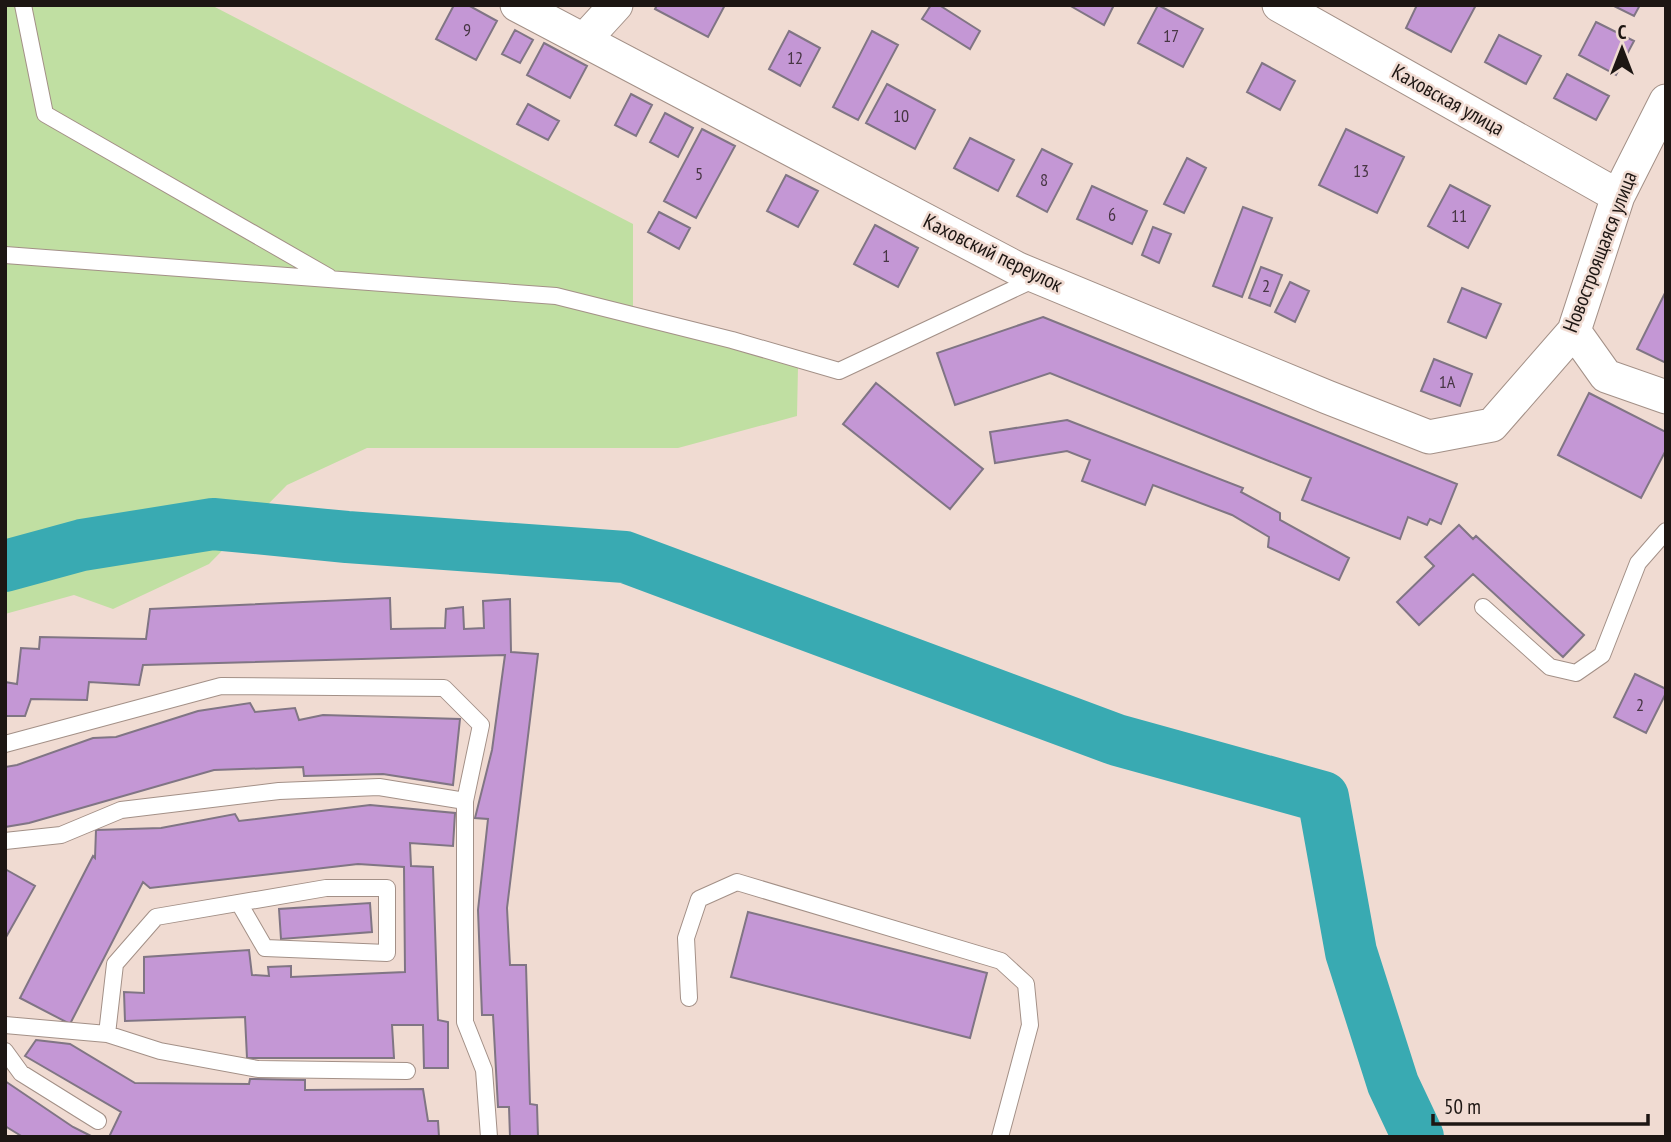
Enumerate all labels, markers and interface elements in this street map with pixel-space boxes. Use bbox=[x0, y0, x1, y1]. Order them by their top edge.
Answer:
north arrow bbox=[1587, 14, 1657, 84]
house number: 9 bbox=[463, 18, 471, 41]
text: С bbox=[1618, 20, 1627, 44]
house number: 17 bbox=[1163, 24, 1179, 47]
house number: 12 bbox=[787, 46, 803, 69]
street label: Каховская улица bbox=[1387, 58, 1509, 141]
house number: 10 bbox=[893, 104, 909, 127]
house number: 13 bbox=[1353, 159, 1369, 182]
house number: 5 bbox=[695, 162, 703, 185]
street label: Новостроящаяся улица bbox=[1556, 167, 1643, 336]
house number: 8 bbox=[1040, 168, 1048, 191]
house number: 6 bbox=[1108, 203, 1116, 226]
house number: 11 bbox=[1451, 204, 1467, 227]
street label: Каховский переулок bbox=[919, 207, 1067, 298]
house number: 1 bbox=[882, 244, 890, 267]
house number: 2 bbox=[1262, 274, 1270, 297]
house number: 1А bbox=[1439, 370, 1456, 393]
house number: 2 bbox=[1636, 693, 1644, 716]
scale bar bbox=[1433, 1082, 1648, 1126]
text: 50 m bbox=[1444, 1093, 1481, 1120]

